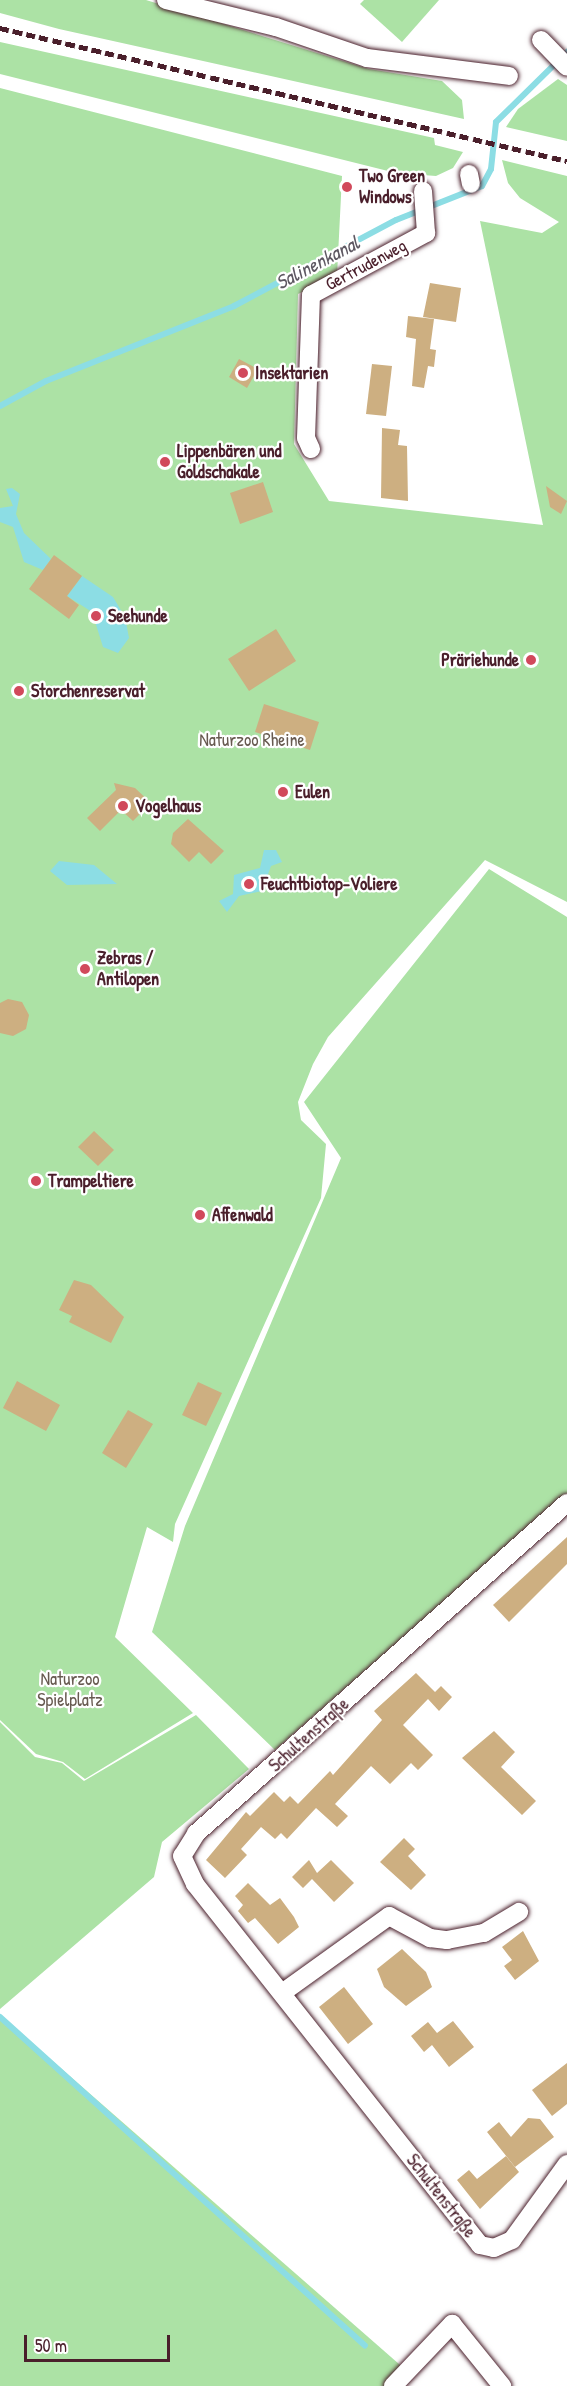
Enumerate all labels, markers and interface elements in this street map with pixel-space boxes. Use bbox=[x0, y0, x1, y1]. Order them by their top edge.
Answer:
place label: Two Green Windows bbox=[359, 166, 425, 208]
marker: Two Green Windows bbox=[340, 180, 354, 194]
water label: Salinenkanal bbox=[271, 230, 363, 294]
street label: Gertrudenweg bbox=[322, 235, 410, 295]
place label: Insektarien bbox=[255, 362, 328, 384]
marker: Insektarien bbox=[236, 366, 250, 380]
place label: Lippenbären und Goldschakale bbox=[177, 441, 282, 484]
marker: Lippenbären und Goldschakale bbox=[158, 455, 172, 469]
place label: Seehunde bbox=[108, 605, 168, 627]
marker: Seehunde bbox=[89, 609, 103, 623]
place label: Präriehunde bbox=[441, 649, 519, 671]
marker: Präriehunde bbox=[524, 653, 538, 667]
place label: Storchenreservat bbox=[31, 680, 145, 702]
marker: Storchenreservat bbox=[12, 684, 26, 698]
park label: Naturzoo Rheine bbox=[199, 729, 305, 751]
place label: Eulen bbox=[295, 781, 330, 803]
marker: Eulen bbox=[276, 785, 290, 799]
place label: Vogelhaus bbox=[135, 795, 201, 817]
marker: Vogelhaus bbox=[116, 799, 130, 813]
place label: Feuchtbiotop-Voliere bbox=[261, 873, 397, 895]
marker: Feuchtbiotop-Voliere bbox=[242, 877, 256, 891]
place label: Zebras / Antilopen bbox=[97, 948, 159, 990]
marker: Zebras / Antilopen bbox=[78, 962, 92, 976]
place label: Trampeltiere bbox=[48, 1170, 134, 1192]
marker: Trampeltiere bbox=[29, 1174, 43, 1188]
place label: Affenwald bbox=[212, 1204, 273, 1226]
marker: Affenwald bbox=[193, 1208, 207, 1222]
park label: Naturzoo Spielplatz bbox=[37, 1669, 103, 1712]
street label: Schultenstraße bbox=[265, 1693, 353, 1777]
street label: Schultenstraße bbox=[402, 2150, 480, 2242]
scale bar bbox=[27, 2323, 172, 2361]
text: 50 m bbox=[35, 2333, 67, 2358]

